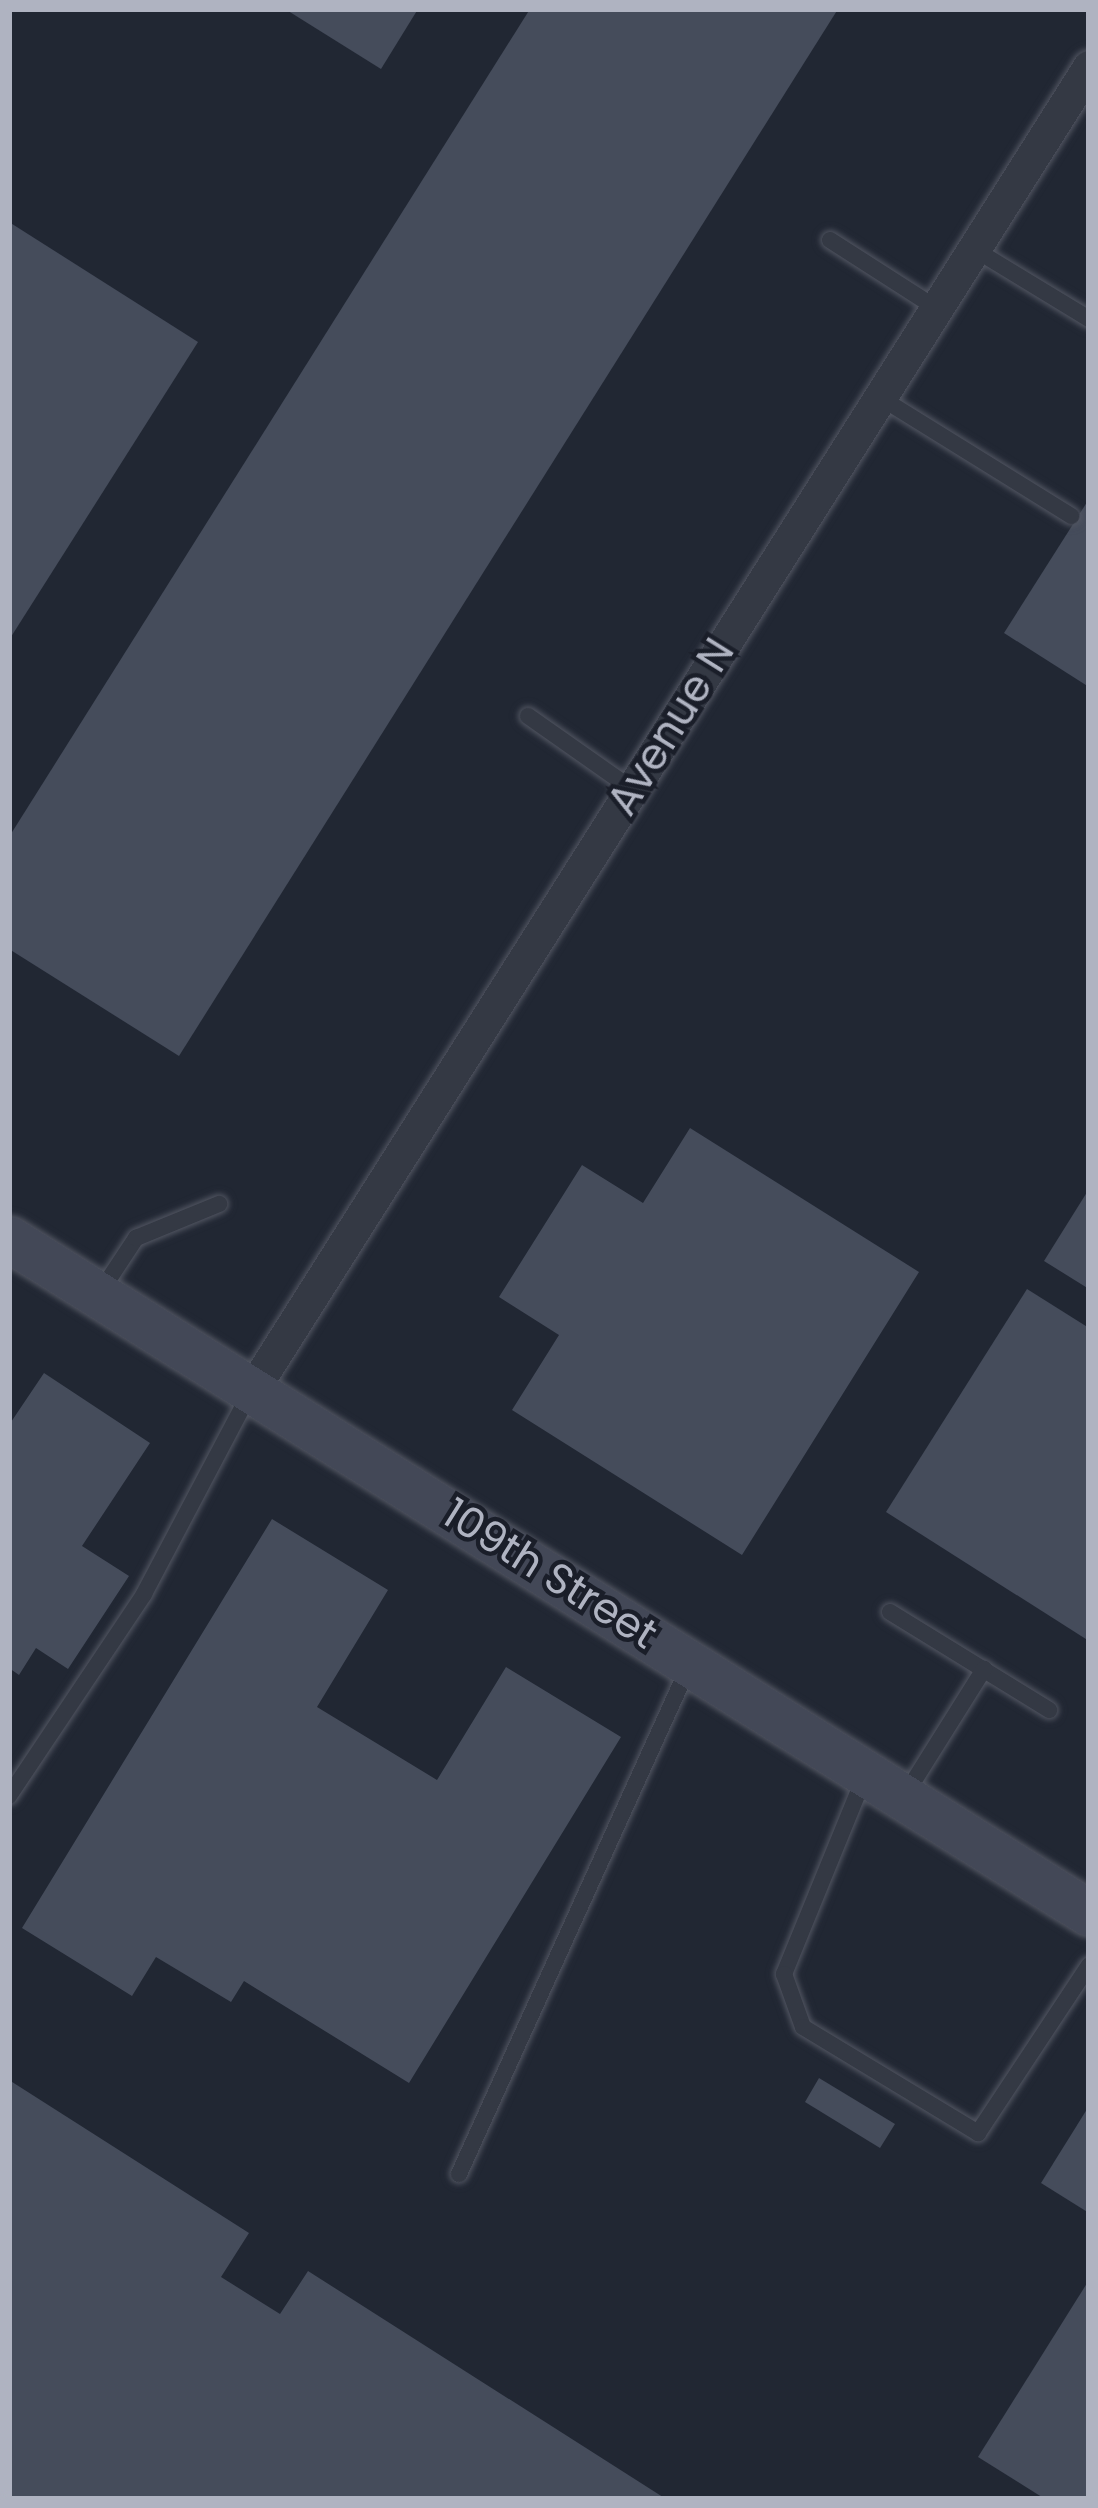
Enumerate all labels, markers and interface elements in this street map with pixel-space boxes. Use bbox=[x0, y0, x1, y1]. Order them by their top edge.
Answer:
street label: Avenue N bbox=[597, 629, 745, 825]
street label: 109th Street bbox=[434, 1488, 666, 1660]

